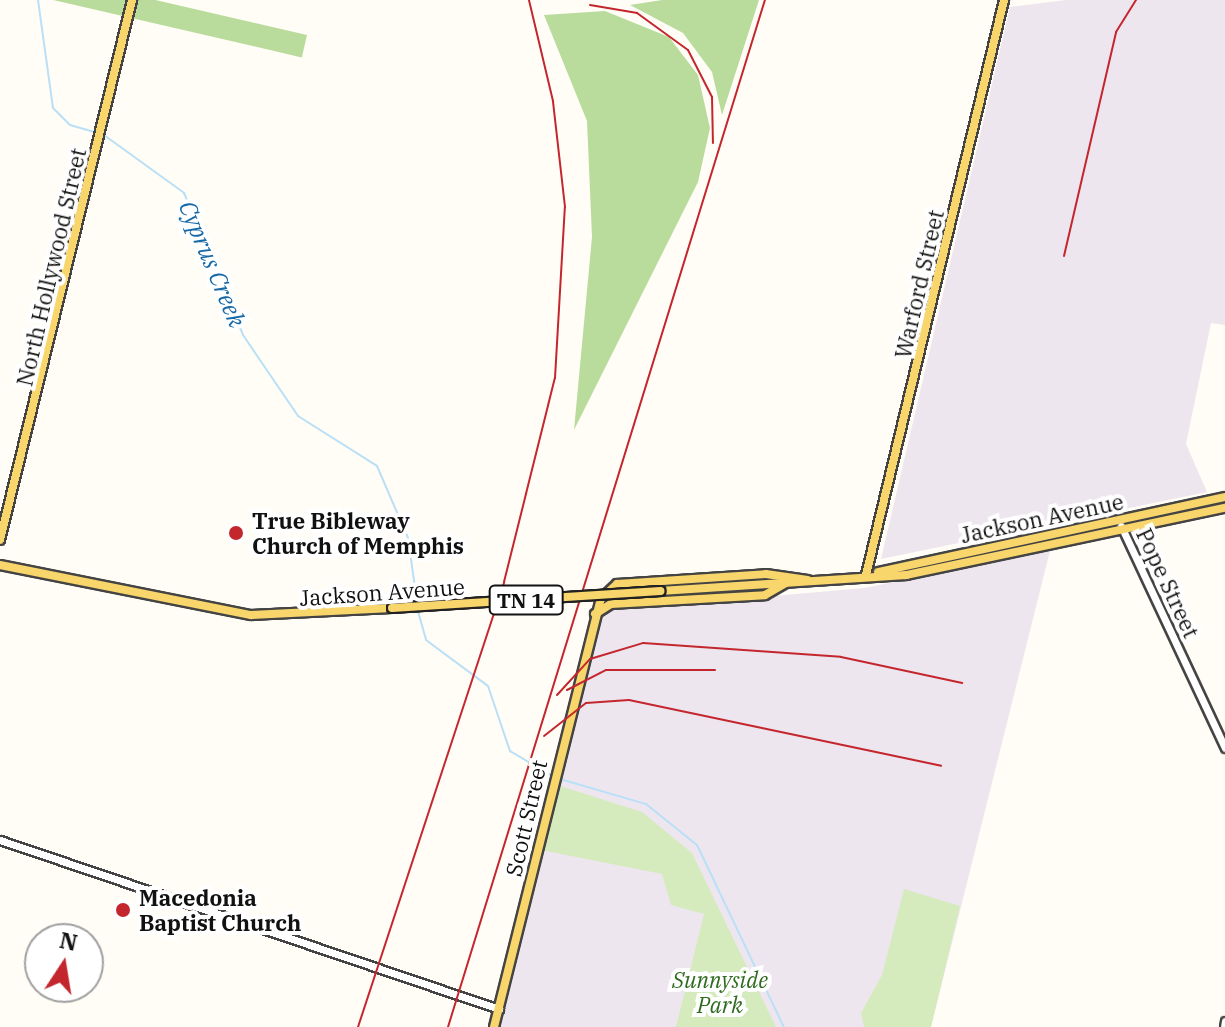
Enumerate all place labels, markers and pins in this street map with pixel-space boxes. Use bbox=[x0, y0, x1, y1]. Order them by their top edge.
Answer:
place label: True Bibleway Church of Memphis bbox=[252, 507, 464, 558]
marker: True Bibleway Church of Memphis bbox=[227, 524, 245, 542]
place label: Macedonia Baptist Church bbox=[139, 884, 301, 936]
marker: Macedonia Baptist Church bbox=[114, 901, 132, 919]

